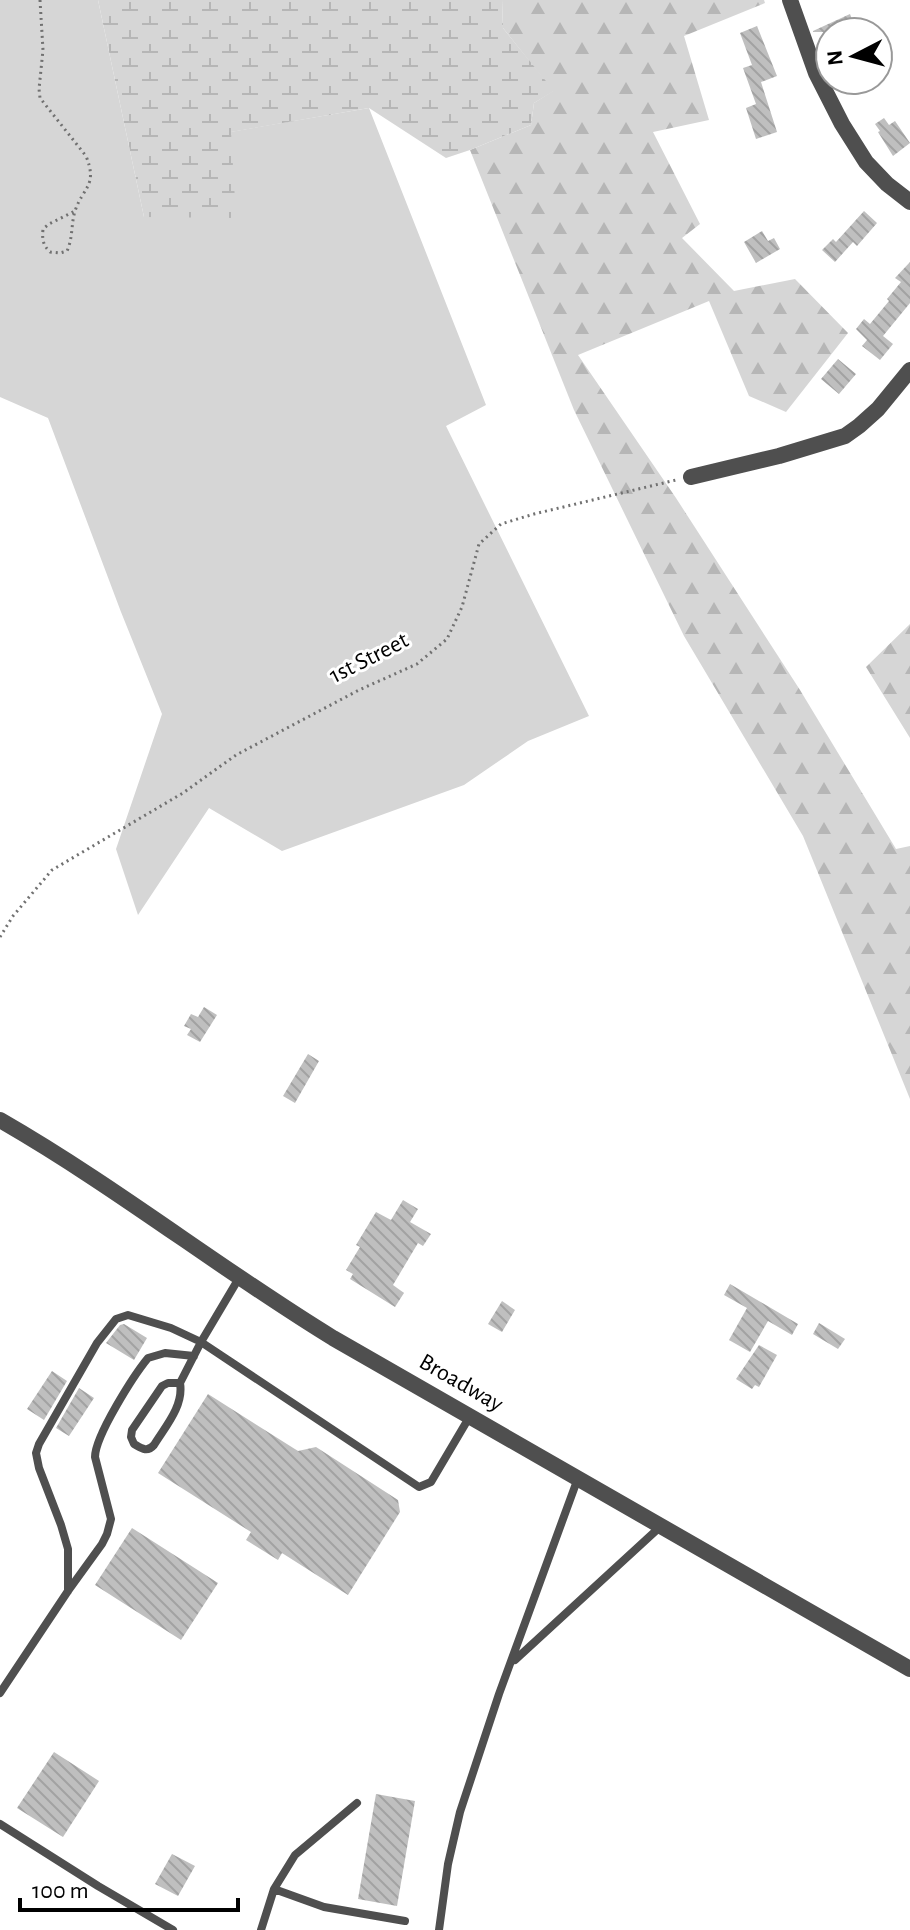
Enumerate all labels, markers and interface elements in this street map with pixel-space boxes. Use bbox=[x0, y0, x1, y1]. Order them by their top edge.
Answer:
north arrow bbox=[814, 16, 894, 96]
text: N bbox=[823, 49, 847, 67]
street label: 1st Street bbox=[326, 628, 413, 688]
street label: Broadway bbox=[415, 1349, 507, 1417]
scale bar bbox=[20, 1862, 238, 1912]
text: 100 m bbox=[32, 1879, 89, 1903]

